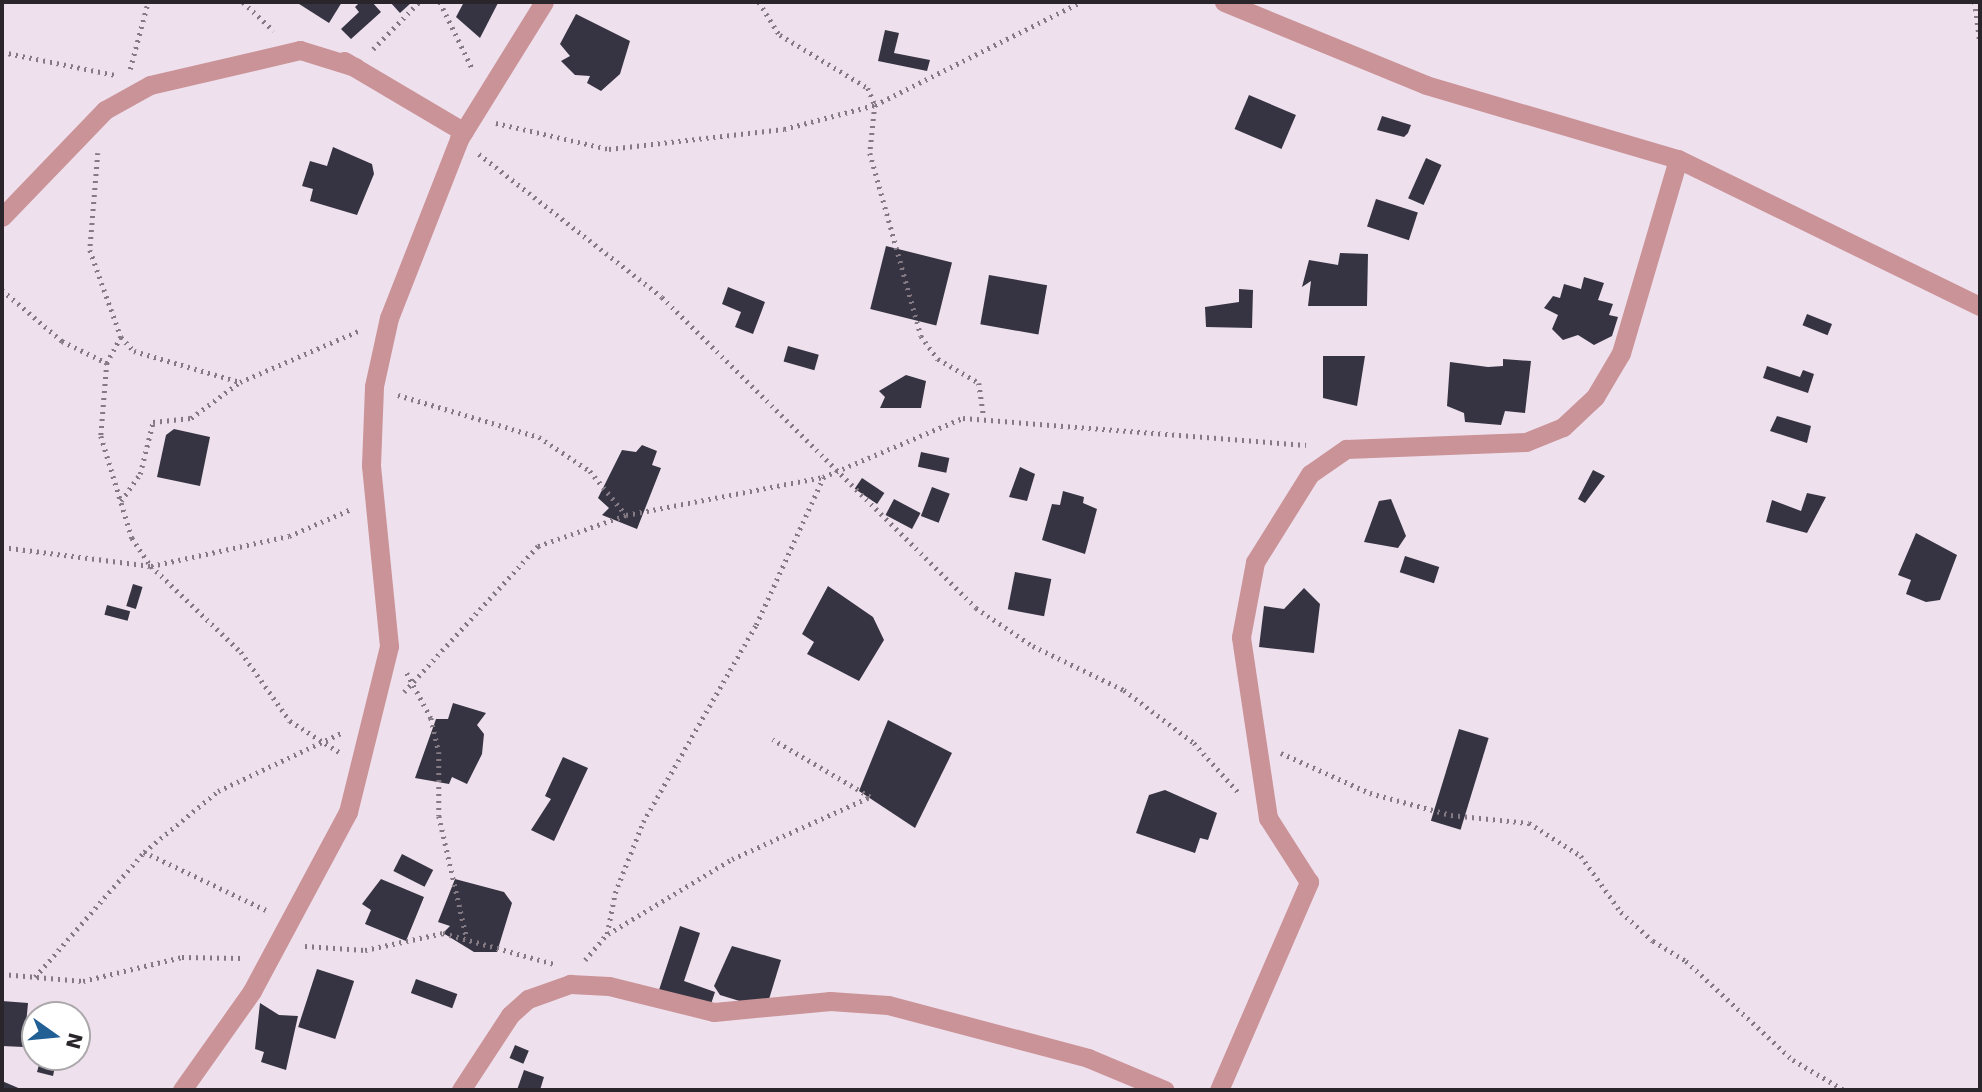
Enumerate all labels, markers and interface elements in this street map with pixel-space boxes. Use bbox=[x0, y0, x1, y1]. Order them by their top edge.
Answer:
north arrow bbox=[21, 1001, 91, 1071]
text: N bbox=[62, 1030, 87, 1051]

